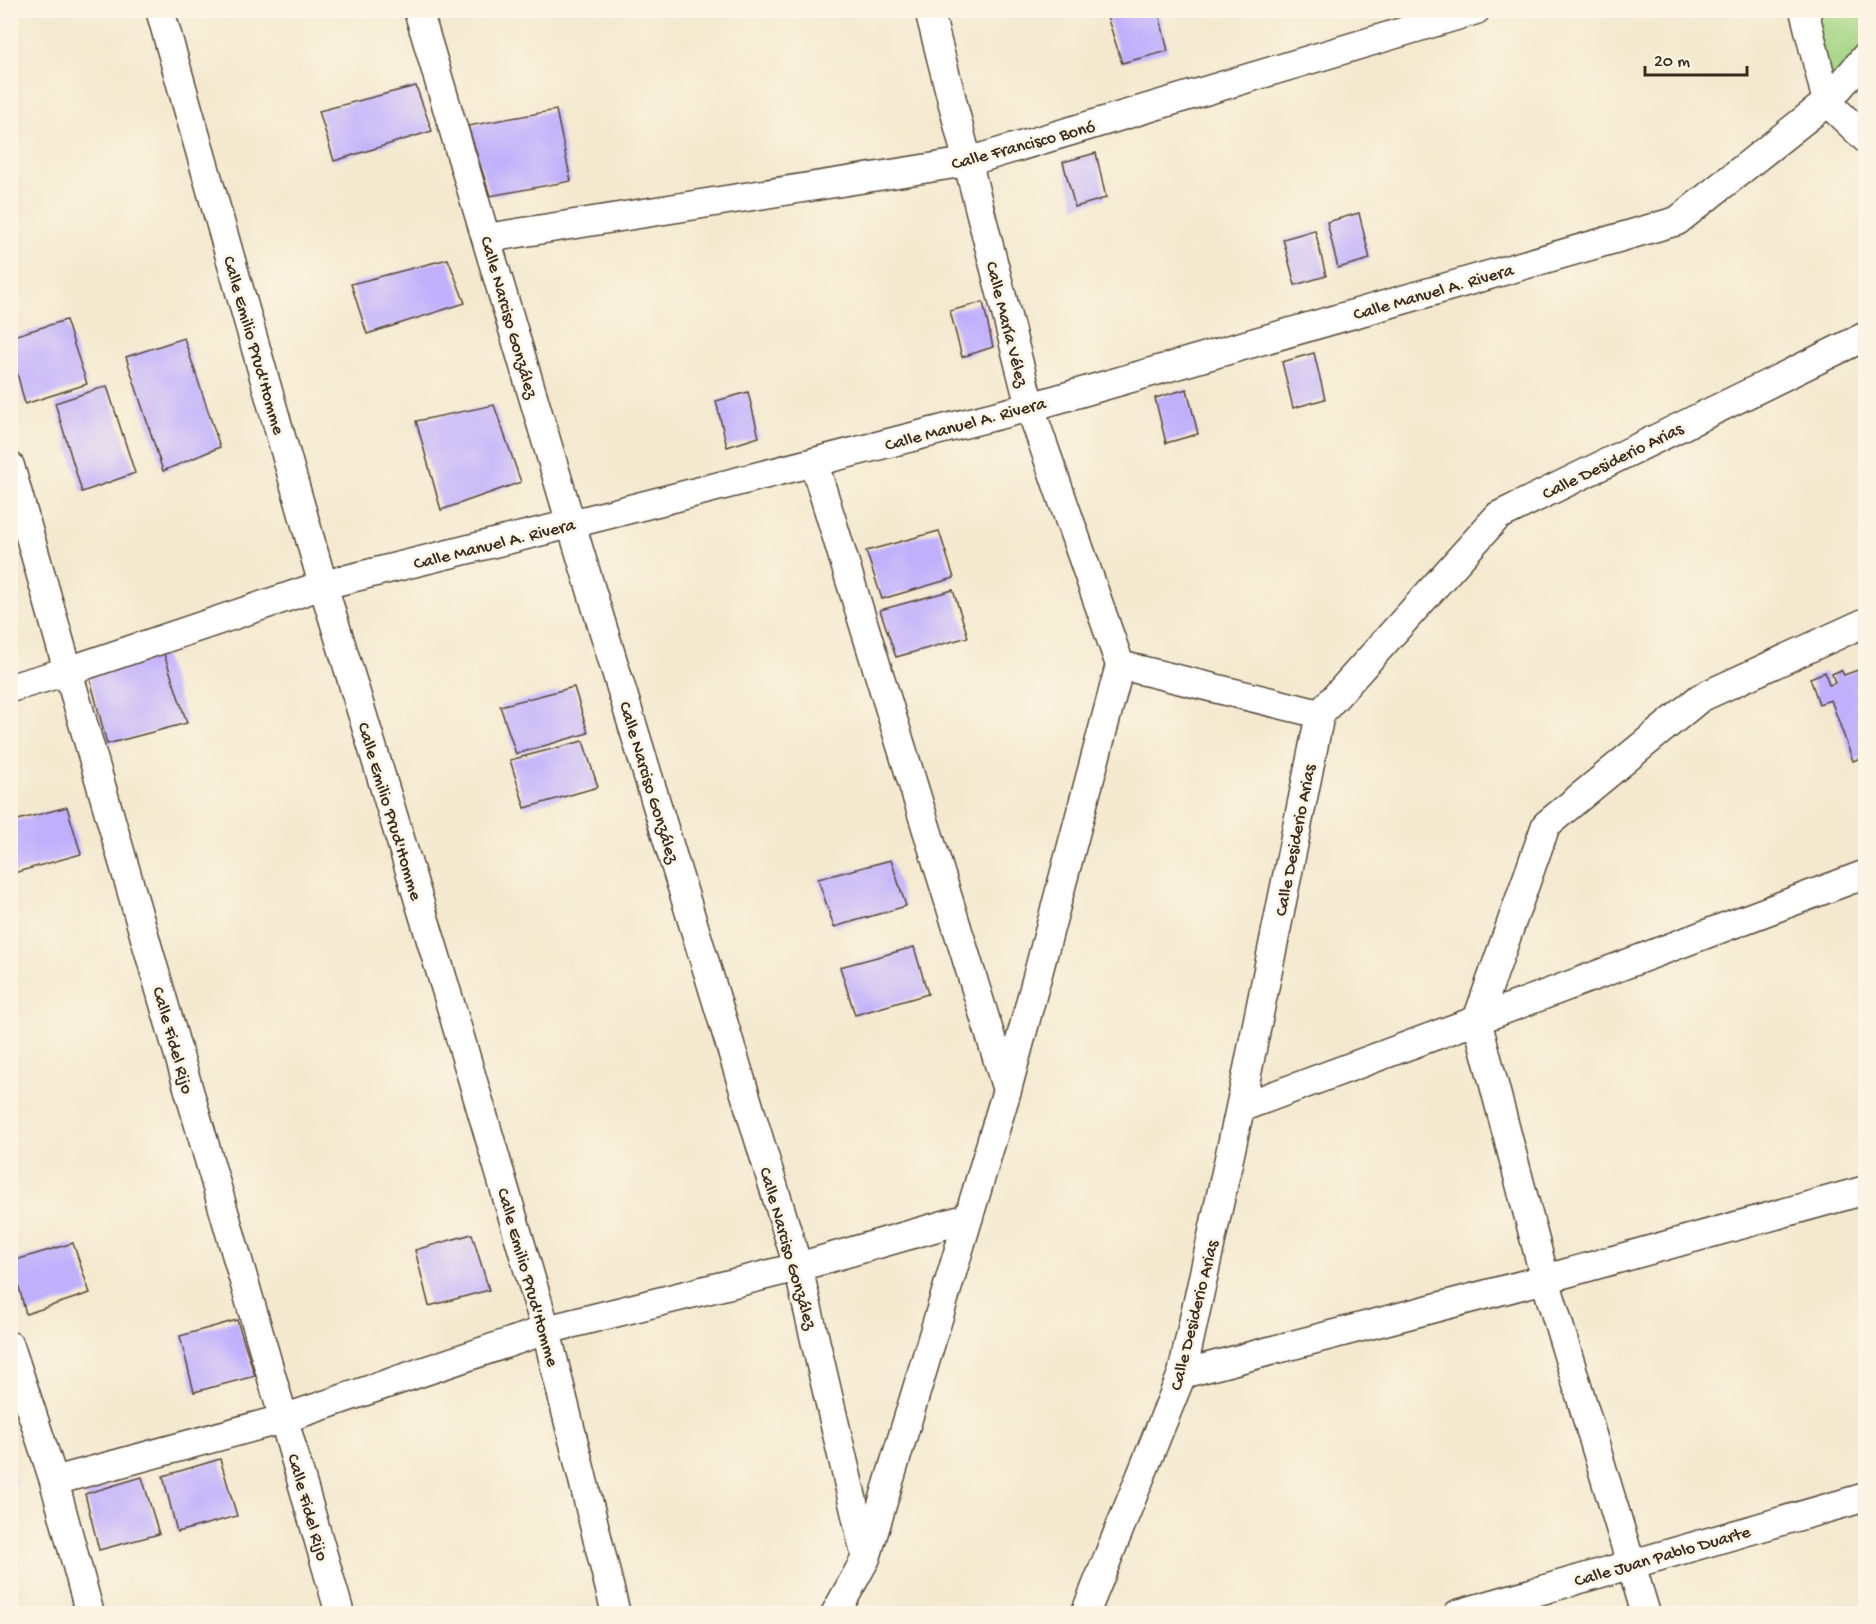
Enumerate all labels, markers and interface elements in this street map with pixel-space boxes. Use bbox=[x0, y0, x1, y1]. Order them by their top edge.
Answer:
scale bar bbox=[1645, 39, 1747, 77]
text: 20 m bbox=[1654, 52, 1690, 73]
street label: Calle Francisco Bonó bbox=[949, 117, 1098, 176]
street label: Calle Narciso González bbox=[474, 234, 541, 402]
street label: Calle Emilio Prud'Homme bbox=[217, 254, 288, 438]
street label: Calle María Vélez bbox=[980, 260, 1032, 391]
street label: Calle Manuel A. Rivera bbox=[1351, 260, 1517, 326]
street label: Calle Manuel A. Rivera bbox=[883, 394, 1049, 457]
street label: Calle Desiderio Arias bbox=[1539, 418, 1688, 505]
street label: Calle Manuel A. Rivera bbox=[412, 515, 579, 576]
street label: Calle Narciso González bbox=[613, 699, 683, 867]
street label: Calle Emilio Prud'Homme bbox=[352, 720, 426, 904]
street label: Calle Desiderio Arias bbox=[1271, 762, 1322, 918]
street label: Calle Fidel Rijo bbox=[146, 985, 197, 1097]
street label: Calle Narciso González bbox=[753, 1165, 820, 1333]
street label: Calle Emilio Prud'Homme bbox=[491, 1186, 562, 1370]
street label: Calle Desiderio Arias bbox=[1167, 1237, 1225, 1393]
street label: Calle Fidel Rijo bbox=[281, 1452, 332, 1564]
street label: Calle Juan Pablo Duarte bbox=[1572, 1522, 1754, 1593]

